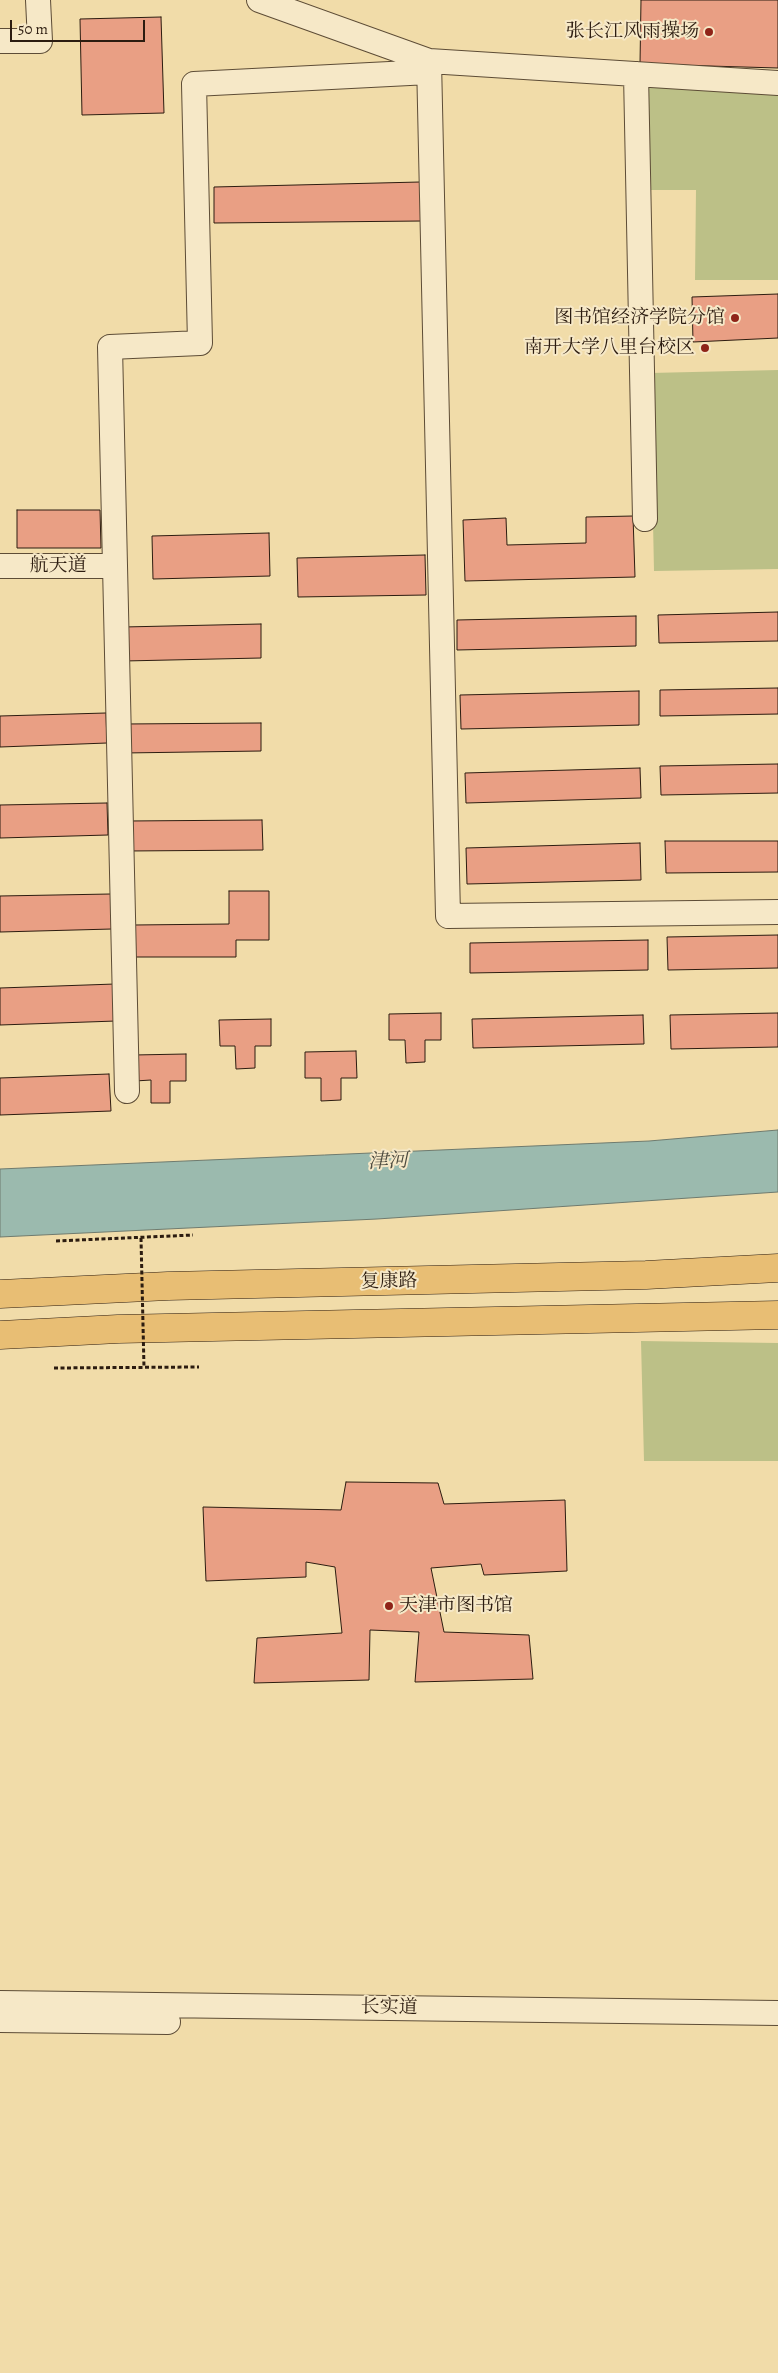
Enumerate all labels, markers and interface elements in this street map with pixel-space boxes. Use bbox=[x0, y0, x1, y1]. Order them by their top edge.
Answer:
scale bar bbox=[12, 10, 148, 42]
text: 50 m bbox=[18, 19, 48, 39]
place label: 张长江风雨操场 bbox=[566, 21, 699, 43]
marker: 张长江风雨操场 bbox=[703, 26, 715, 38]
place label: 图书馆经济学院分馆 bbox=[554, 307, 725, 329]
marker: 图书馆经济学院分馆 bbox=[729, 312, 741, 324]
place label: 南开大学八里台校区 bbox=[524, 337, 695, 359]
marker: 南开大学八里台校区 bbox=[699, 342, 711, 354]
street label: 航天道 bbox=[30, 555, 86, 577]
water label: 津河 bbox=[368, 1149, 408, 1175]
street label: 复康路 bbox=[360, 1270, 418, 1294]
place label: 天津市图书馆 bbox=[399, 1595, 513, 1617]
marker: 天津市图书馆 bbox=[383, 1600, 395, 1612]
street label: 长实道 bbox=[360, 1996, 418, 2020]

